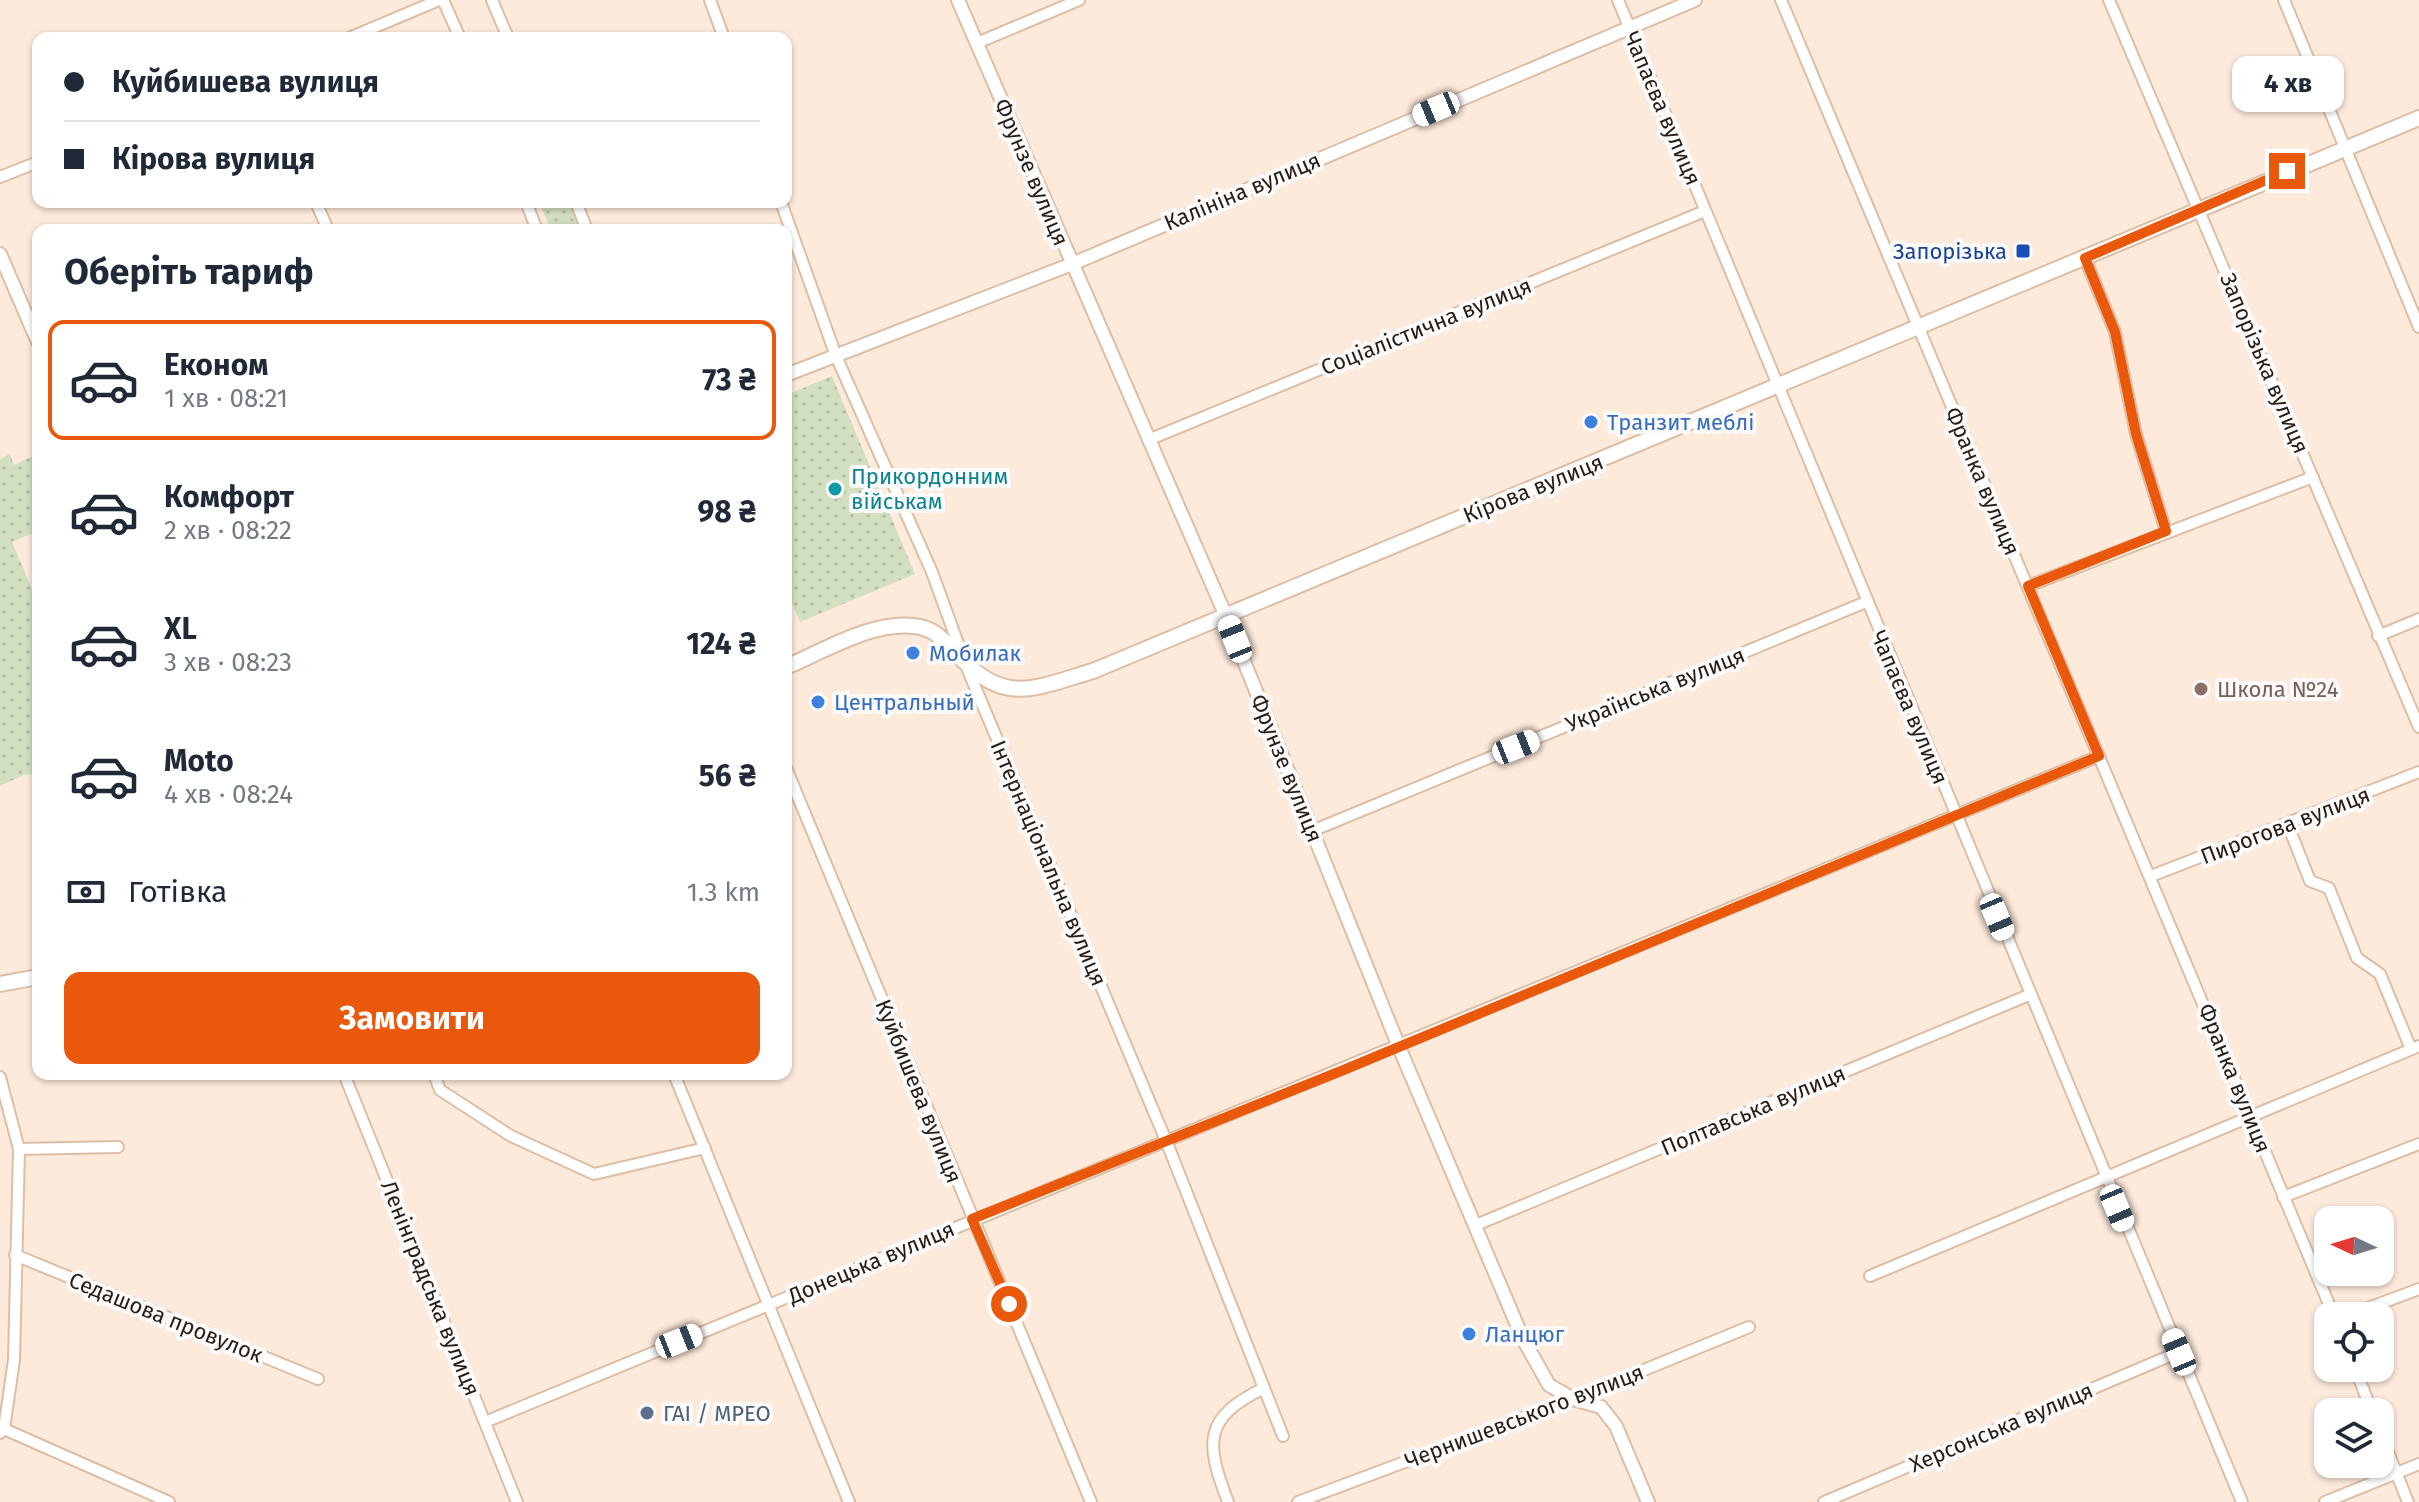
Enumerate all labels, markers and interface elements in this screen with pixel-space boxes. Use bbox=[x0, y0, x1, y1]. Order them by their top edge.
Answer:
street label: Чапаєва вулиця bbox=[1618, 27, 1707, 189]
callout: 4 хв bbox=[2231, 55, 2343, 111]
text: Куйбишева вулиця bbox=[112, 64, 379, 100]
text: 4 хв bbox=[2264, 68, 2312, 99]
car bbox=[1409, 89, 1463, 129]
street label: Фрунзе вулиця bbox=[988, 95, 1075, 250]
text: Кірова вулиця bbox=[112, 141, 315, 177]
street label: Калініна вулиця bbox=[1160, 146, 1324, 237]
route end bbox=[2269, 153, 2305, 189]
place label: Запорізька bbox=[1893, 238, 2007, 265]
marker: Запорізька bbox=[2014, 242, 2032, 260]
text: Оберіть тариф bbox=[64, 250, 314, 294]
street label: Запорізька вулиця bbox=[2214, 269, 2315, 457]
street label: Соціалістична вулиця bbox=[1317, 272, 1535, 381]
icon: car bbox=[68, 344, 140, 416]
text: Економ bbox=[164, 347, 268, 383]
text: 73 ₴ bbox=[702, 362, 756, 398]
text: 1 хв · 08:21 bbox=[164, 383, 288, 414]
street label: Франка вулиця bbox=[1939, 403, 2026, 559]
place label: Транзит меблі bbox=[1607, 409, 1754, 436]
marker: Транзит меблі bbox=[1582, 413, 1600, 431]
street label: Кірова вулиця bbox=[1459, 448, 1607, 529]
place label: Прикордонним військам bbox=[851, 463, 1008, 515]
icon: car bbox=[68, 476, 140, 548]
text: Комфорт bbox=[164, 479, 294, 515]
marker: Прикордонним військам bbox=[826, 480, 844, 498]
text: 98 ₴ bbox=[697, 494, 756, 530]
text: 2 хв · 08:22 bbox=[164, 515, 292, 546]
icon: car bbox=[68, 608, 140, 680]
text: XL bbox=[164, 611, 197, 647]
car bbox=[1215, 612, 1255, 666]
text: 124 ₴ bbox=[686, 626, 756, 662]
street label: Чапаєва вулиця bbox=[1865, 626, 1954, 788]
place label: Мобилак bbox=[929, 640, 1022, 667]
street label: Українська вулиця bbox=[1562, 641, 1749, 738]
marker: Мобилак bbox=[904, 644, 922, 662]
text: 3 хв · 08:23 bbox=[164, 647, 292, 678]
place label: Школа №24 bbox=[2217, 676, 2339, 703]
marker: Школа №24 bbox=[2192, 680, 2210, 698]
place label: Центральный bbox=[834, 689, 975, 716]
street label: Фрунзе вулиця bbox=[1245, 690, 1328, 846]
marker: Центральный bbox=[809, 693, 827, 711]
car bbox=[1489, 727, 1543, 767]
street label: Інтернаціональна вулиця bbox=[984, 736, 1113, 990]
icon: car bbox=[68, 740, 140, 812]
text: Moto bbox=[164, 743, 234, 779]
text: 56 ₴ bbox=[699, 758, 756, 794]
text: 4 хв · 08:24 bbox=[164, 779, 293, 810]
street label: Пирогова вулиця bbox=[2197, 781, 2374, 870]
icon: cash bbox=[64, 870, 108, 914]
text: Готівка bbox=[128, 874, 227, 910]
text: 1.3 km bbox=[687, 877, 760, 908]
car bbox=[1977, 890, 2017, 944]
button: Замовити bbox=[64, 972, 760, 1064]
street label: Куйбишева вулиця bbox=[869, 995, 968, 1187]
street label: Франка вулиця bbox=[2192, 1000, 2277, 1157]
street label: Полтавська вулиця bbox=[1657, 1059, 1849, 1162]
street label: Ленінградська вулиця bbox=[375, 1177, 486, 1400]
car bbox=[2097, 1181, 2137, 1235]
north arrow bbox=[2314, 1206, 2394, 1286]
map controls bbox=[2314, 1206, 2394, 1478]
street label: Донецька вулиця bbox=[783, 1215, 958, 1310]
street label: Седашова провулок bbox=[65, 1266, 267, 1369]
route start bbox=[991, 1286, 1027, 1322]
button: locate bbox=[2314, 1302, 2394, 1382]
car bbox=[652, 1321, 706, 1361]
place label: Ланцюг bbox=[1485, 1321, 1565, 1348]
marker: Ланцюг bbox=[1460, 1325, 1478, 1343]
car bbox=[2159, 1325, 2199, 1379]
street label: Чернишевського вулиця bbox=[1401, 1358, 1647, 1475]
street label: Херсонська вулиця bbox=[1905, 1377, 2097, 1478]
button: layers bbox=[2314, 1398, 2394, 1478]
place label: ГАІ / МРЕО bbox=[663, 1400, 771, 1427]
marker: ГАІ / МРЕО bbox=[638, 1404, 656, 1422]

